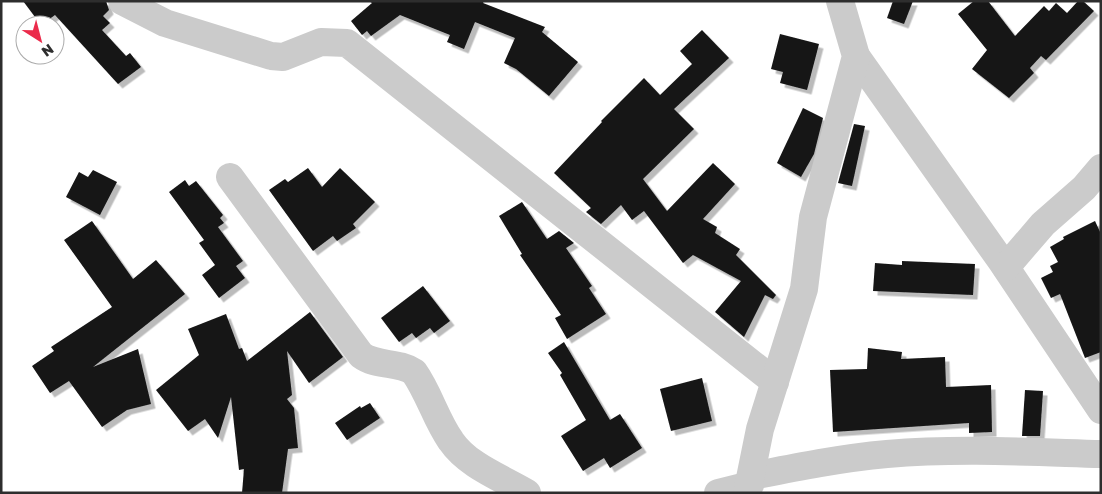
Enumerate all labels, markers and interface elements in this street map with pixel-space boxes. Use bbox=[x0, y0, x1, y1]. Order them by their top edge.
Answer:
north arrow bbox=[15, 15, 65, 65]
text: N bbox=[39, 41, 57, 61]

